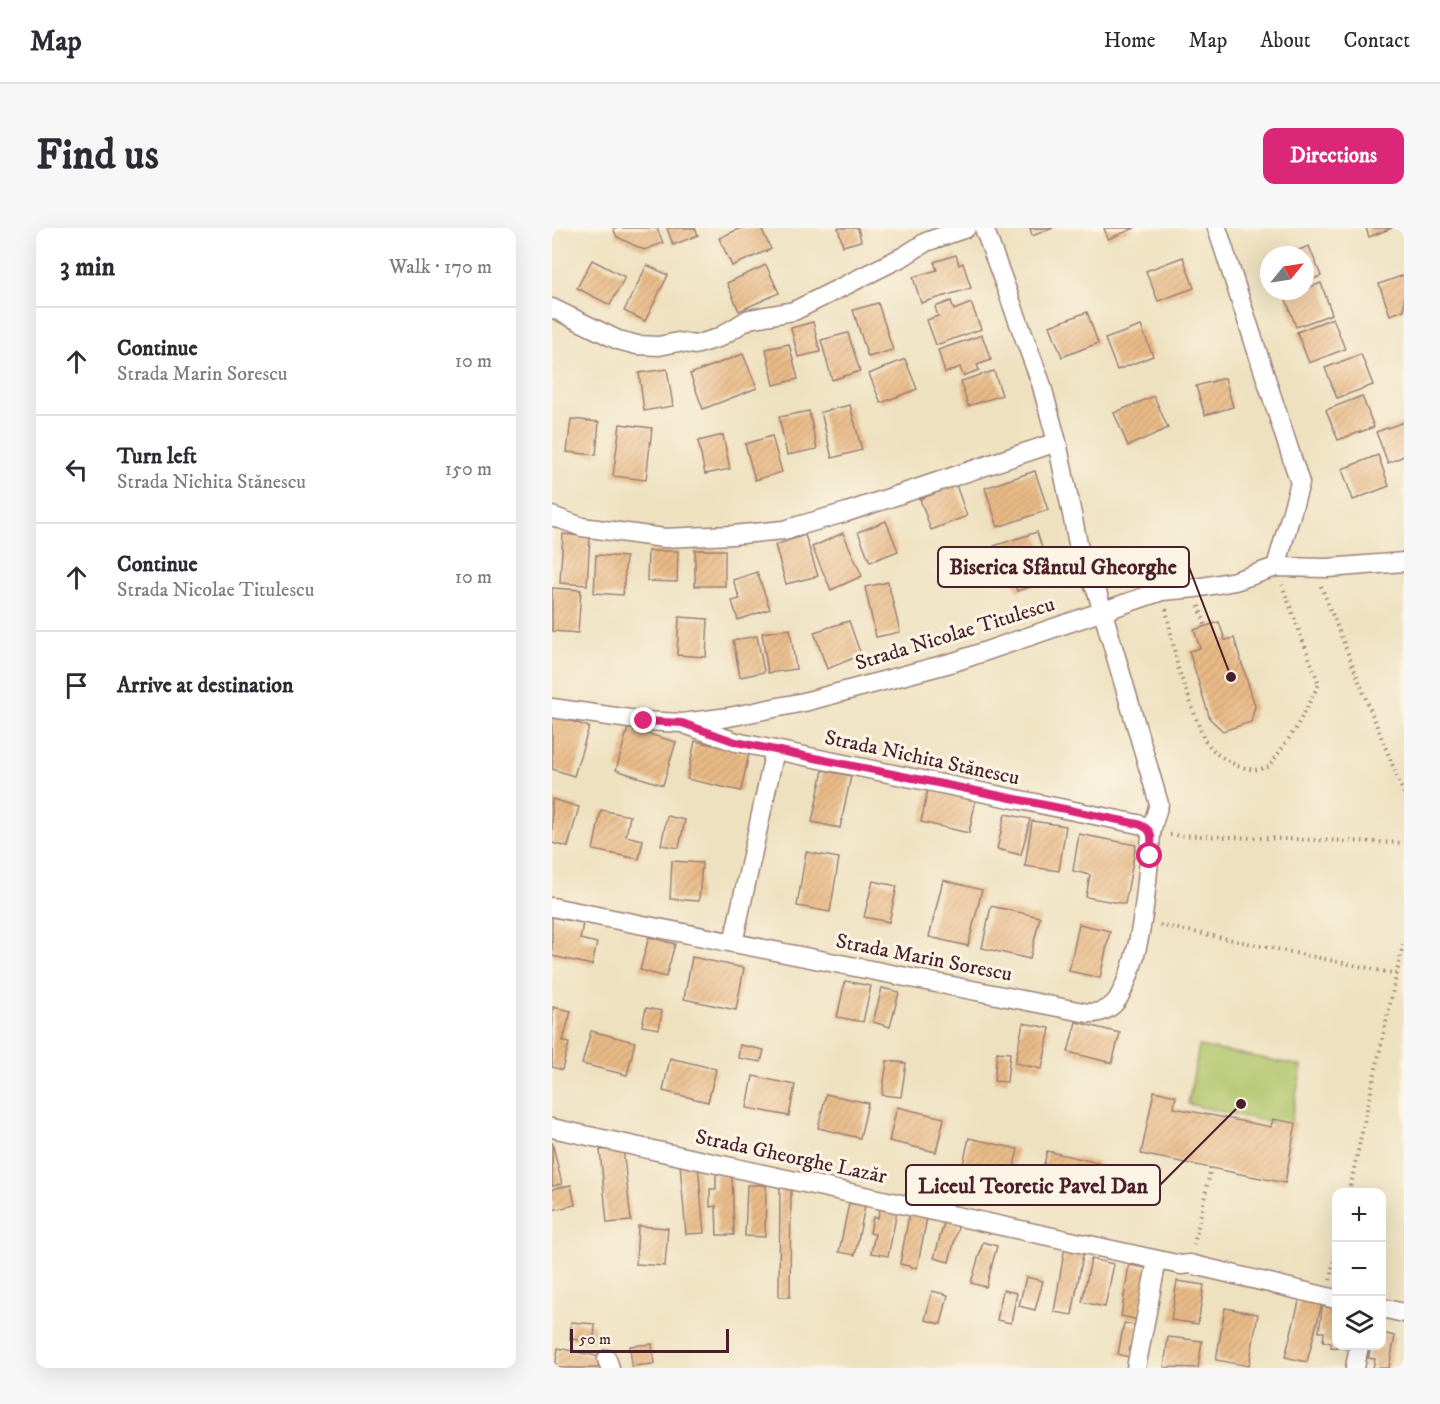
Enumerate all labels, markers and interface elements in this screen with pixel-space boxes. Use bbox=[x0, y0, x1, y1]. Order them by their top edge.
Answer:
text: Map bbox=[30, 24, 82, 59]
text: Home bbox=[1104, 28, 1156, 54]
text: Map bbox=[1189, 28, 1227, 54]
text: About bbox=[1260, 28, 1311, 54]
text: Contact bbox=[1344, 28, 1410, 54]
button: Directions bbox=[1263, 128, 1404, 184]
text: Find us bbox=[36, 130, 159, 182]
north arrow bbox=[1260, 246, 1314, 300]
text: 3 min bbox=[60, 251, 115, 284]
text: Walk · 170 m bbox=[389, 255, 492, 280]
text: Continue bbox=[117, 335, 198, 362]
icon: ahead bbox=[60, 345, 93, 378]
text: 10 m bbox=[455, 349, 492, 374]
text: Strada Marin Sorescu bbox=[117, 362, 288, 387]
text: Turn left bbox=[117, 443, 197, 470]
icon: left bbox=[60, 453, 93, 486]
text: 150 m bbox=[445, 457, 492, 482]
text: Strada Nichita Stănescu bbox=[117, 470, 306, 495]
callout: Biserica Sfântul Gheorghe bbox=[938, 547, 1189, 587]
text: Continue bbox=[117, 551, 198, 578]
text: Biserica Sfântul Gheorghe bbox=[949, 554, 1177, 581]
icon: ahead bbox=[60, 561, 93, 594]
text: 10 m bbox=[455, 565, 492, 590]
text: Strada Nicolae Titulescu bbox=[117, 578, 314, 603]
street label: Strada Nicolae Titulescu bbox=[852, 591, 1058, 677]
icon: arrive bbox=[60, 669, 93, 702]
text: Arrive at destination bbox=[117, 672, 294, 699]
route end bbox=[630, 707, 656, 733]
street label: Strada Nichita Stănescu bbox=[822, 725, 1022, 791]
route start bbox=[1136, 842, 1162, 868]
street label: Strada Marin Sorescu bbox=[834, 928, 1014, 988]
street label: Strada Gheorghe Lazăr bbox=[693, 1124, 889, 1190]
callout: Liceul Teoretic Pavel Dan bbox=[906, 1165, 1160, 1205]
text: Liceul Teoretic Pavel Dan bbox=[918, 1173, 1148, 1200]
map controls bbox=[1332, 1188, 1386, 1350]
button: + bbox=[1332, 1188, 1386, 1242]
button: − bbox=[1332, 1242, 1386, 1296]
button: layers bbox=[1332, 1296, 1386, 1350]
scale bar bbox=[570, 1326, 729, 1354]
text: 50 m bbox=[579, 1329, 611, 1349]

